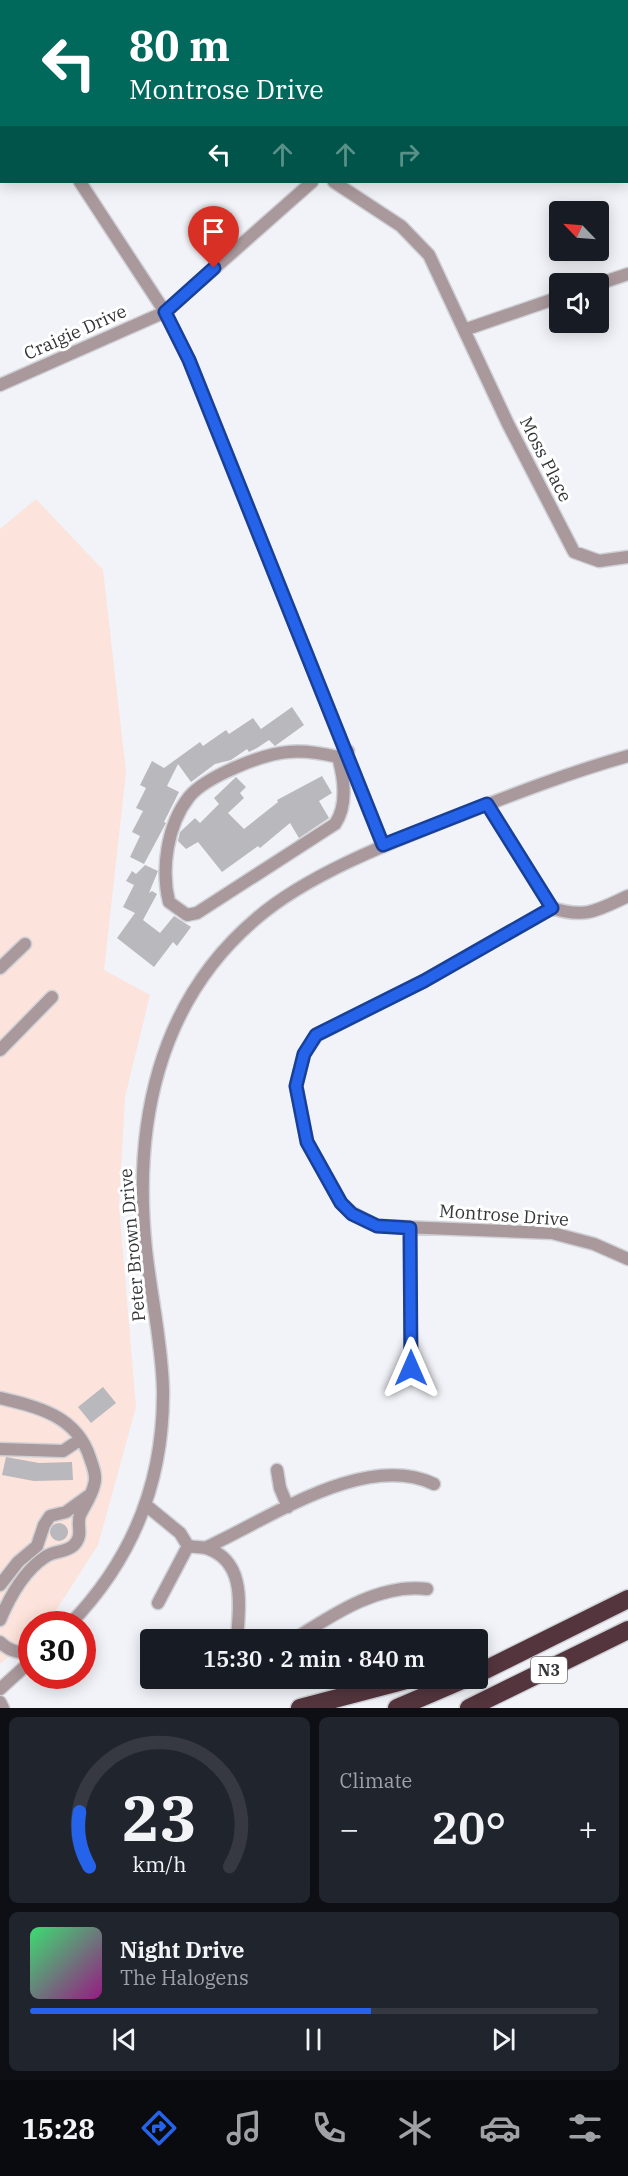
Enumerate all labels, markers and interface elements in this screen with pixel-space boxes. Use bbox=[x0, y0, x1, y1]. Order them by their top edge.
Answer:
text: 80 m bbox=[129, 18, 230, 73]
icon: left bbox=[30, 24, 108, 102]
text: Montrose Drive bbox=[129, 71, 324, 106]
icon: left bbox=[203, 138, 236, 171]
icon: ahead bbox=[266, 138, 299, 171]
icon: ahead bbox=[329, 138, 362, 171]
icon: right bbox=[392, 138, 425, 171]
north arrow bbox=[549, 201, 609, 261]
map controls bbox=[549, 201, 609, 333]
pin bbox=[188, 206, 239, 268]
icon: arrive bbox=[197, 215, 230, 248]
button: sound bbox=[549, 273, 609, 333]
street label: Craigie Drive bbox=[20, 299, 130, 365]
street label: Moss Place bbox=[515, 412, 577, 506]
street label: Peter Brown Drive bbox=[114, 1167, 150, 1323]
street label: Montrose Drive bbox=[438, 1199, 570, 1231]
position arrow bbox=[379, 1336, 443, 1400]
speed limit sign: 30 bbox=[18, 1611, 96, 1689]
text: 15:30 · 2 min · 840 m bbox=[203, 1644, 425, 1673]
road number: N3 bbox=[531, 1657, 567, 1683]
text: Climate bbox=[340, 1767, 412, 1794]
text: 23 bbox=[122, 1777, 197, 1858]
text: 20° bbox=[431, 1798, 506, 1856]
text: − bbox=[340, 1807, 359, 1850]
text: + bbox=[578, 1807, 598, 1850]
text: km/h bbox=[132, 1850, 186, 1878]
text: Night Drive bbox=[120, 1935, 245, 1964]
text: The Halogens bbox=[120, 1964, 249, 1991]
icon: previous bbox=[108, 2023, 141, 2056]
icon: pause bbox=[297, 2023, 330, 2056]
icon: next bbox=[487, 2023, 520, 2056]
icon: directions bbox=[138, 2107, 180, 2149]
icon: music bbox=[223, 2107, 265, 2149]
icon: phone bbox=[308, 2107, 350, 2149]
icon: climate bbox=[394, 2107, 436, 2149]
icon: car bbox=[479, 2107, 521, 2149]
icon: filters bbox=[564, 2107, 606, 2149]
text: 15:28 bbox=[22, 2111, 95, 2146]

